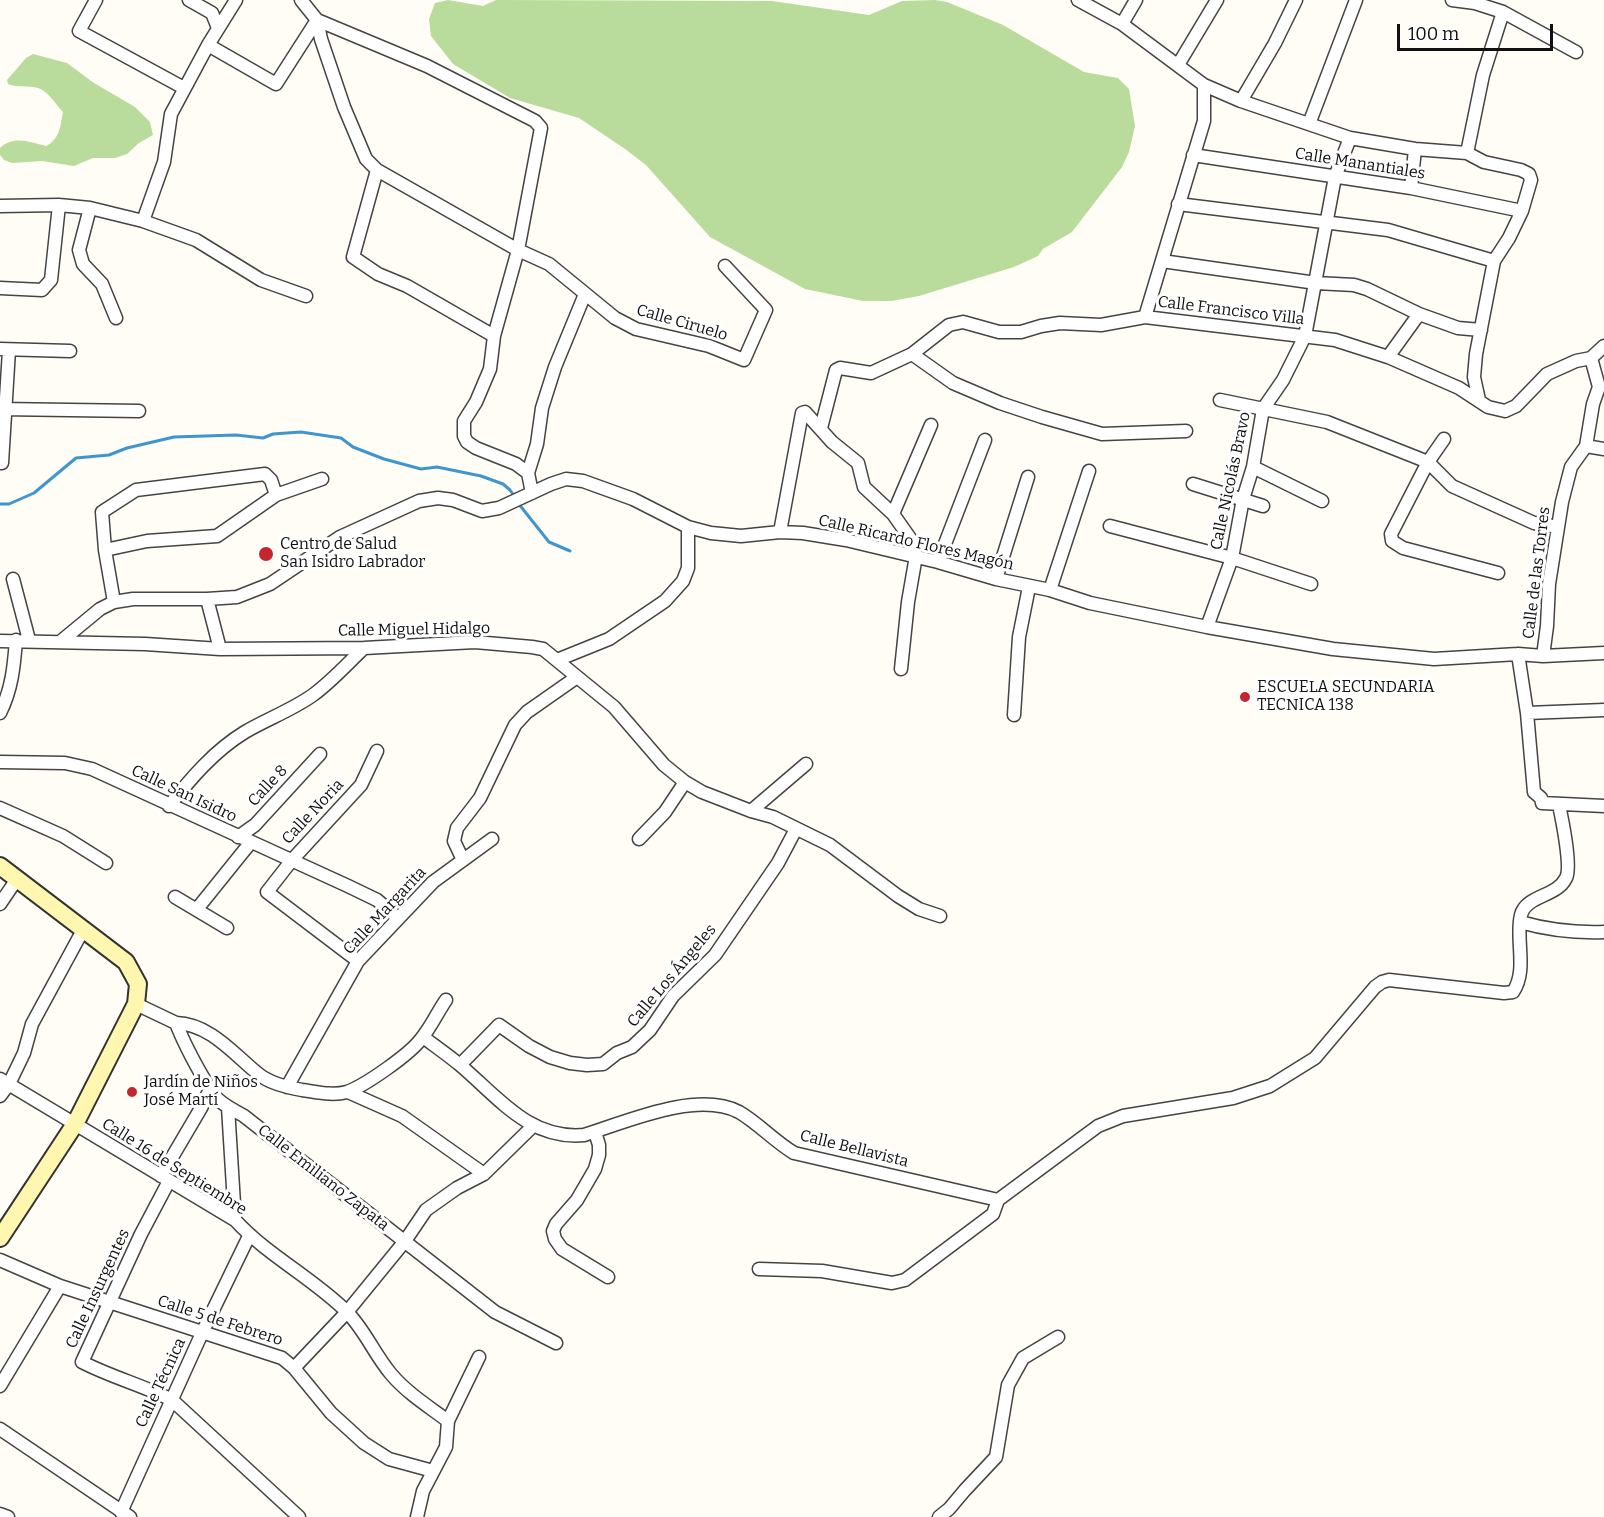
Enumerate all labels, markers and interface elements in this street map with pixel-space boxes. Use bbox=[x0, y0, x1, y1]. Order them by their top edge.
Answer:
scale bar bbox=[1400, 12, 1556, 50]
text: 100 m bbox=[1408, 23, 1459, 45]
street label: Calle Manantiales bbox=[1293, 144, 1427, 184]
street label: Calle Francisco Villa bbox=[1157, 292, 1305, 330]
street label: Calle Ciruelo bbox=[634, 301, 730, 345]
street label: Calle Nicolás Bravo bbox=[1207, 410, 1255, 552]
street label: Calle de las Torres bbox=[1519, 506, 1555, 640]
street label: Calle Ricardo Flores Magón bbox=[816, 511, 1016, 575]
place label: Centro de Salud San Isidro Labrador bbox=[280, 535, 425, 573]
marker: Centro de Salud San Isidro Labrador bbox=[257, 545, 275, 563]
street label: Calle Miguel Hidalgo bbox=[338, 619, 490, 641]
place label: ESCUELA SECUNDARIA TECNICA 138 bbox=[1257, 678, 1435, 716]
marker: ESCUELA SECUNDARIA TECNICA 138 bbox=[1238, 690, 1252, 704]
street label: Calle San Isidro bbox=[128, 761, 240, 827]
street label: Calle 8 bbox=[244, 761, 292, 811]
street label: Calle Noria bbox=[278, 776, 348, 848]
street label: Calle Margarita bbox=[339, 863, 431, 959]
street label: Calle Los Ángeles bbox=[623, 921, 721, 1031]
place label: Jardín de Niños José Martí bbox=[144, 1073, 258, 1111]
marker: Jardín de Niños José Martí bbox=[125, 1085, 139, 1099]
street label: Calle 16 de Septiembre bbox=[98, 1115, 250, 1219]
street label: Calle Emiliano Zapata bbox=[253, 1121, 393, 1235]
street label: Calle Bellavista bbox=[798, 1126, 910, 1172]
street label: Calle Insurgentes bbox=[62, 1226, 134, 1352]
street label: Calle 5 de Febrero bbox=[155, 1292, 285, 1350]
street label: Calle Técnica bbox=[132, 1335, 190, 1431]

